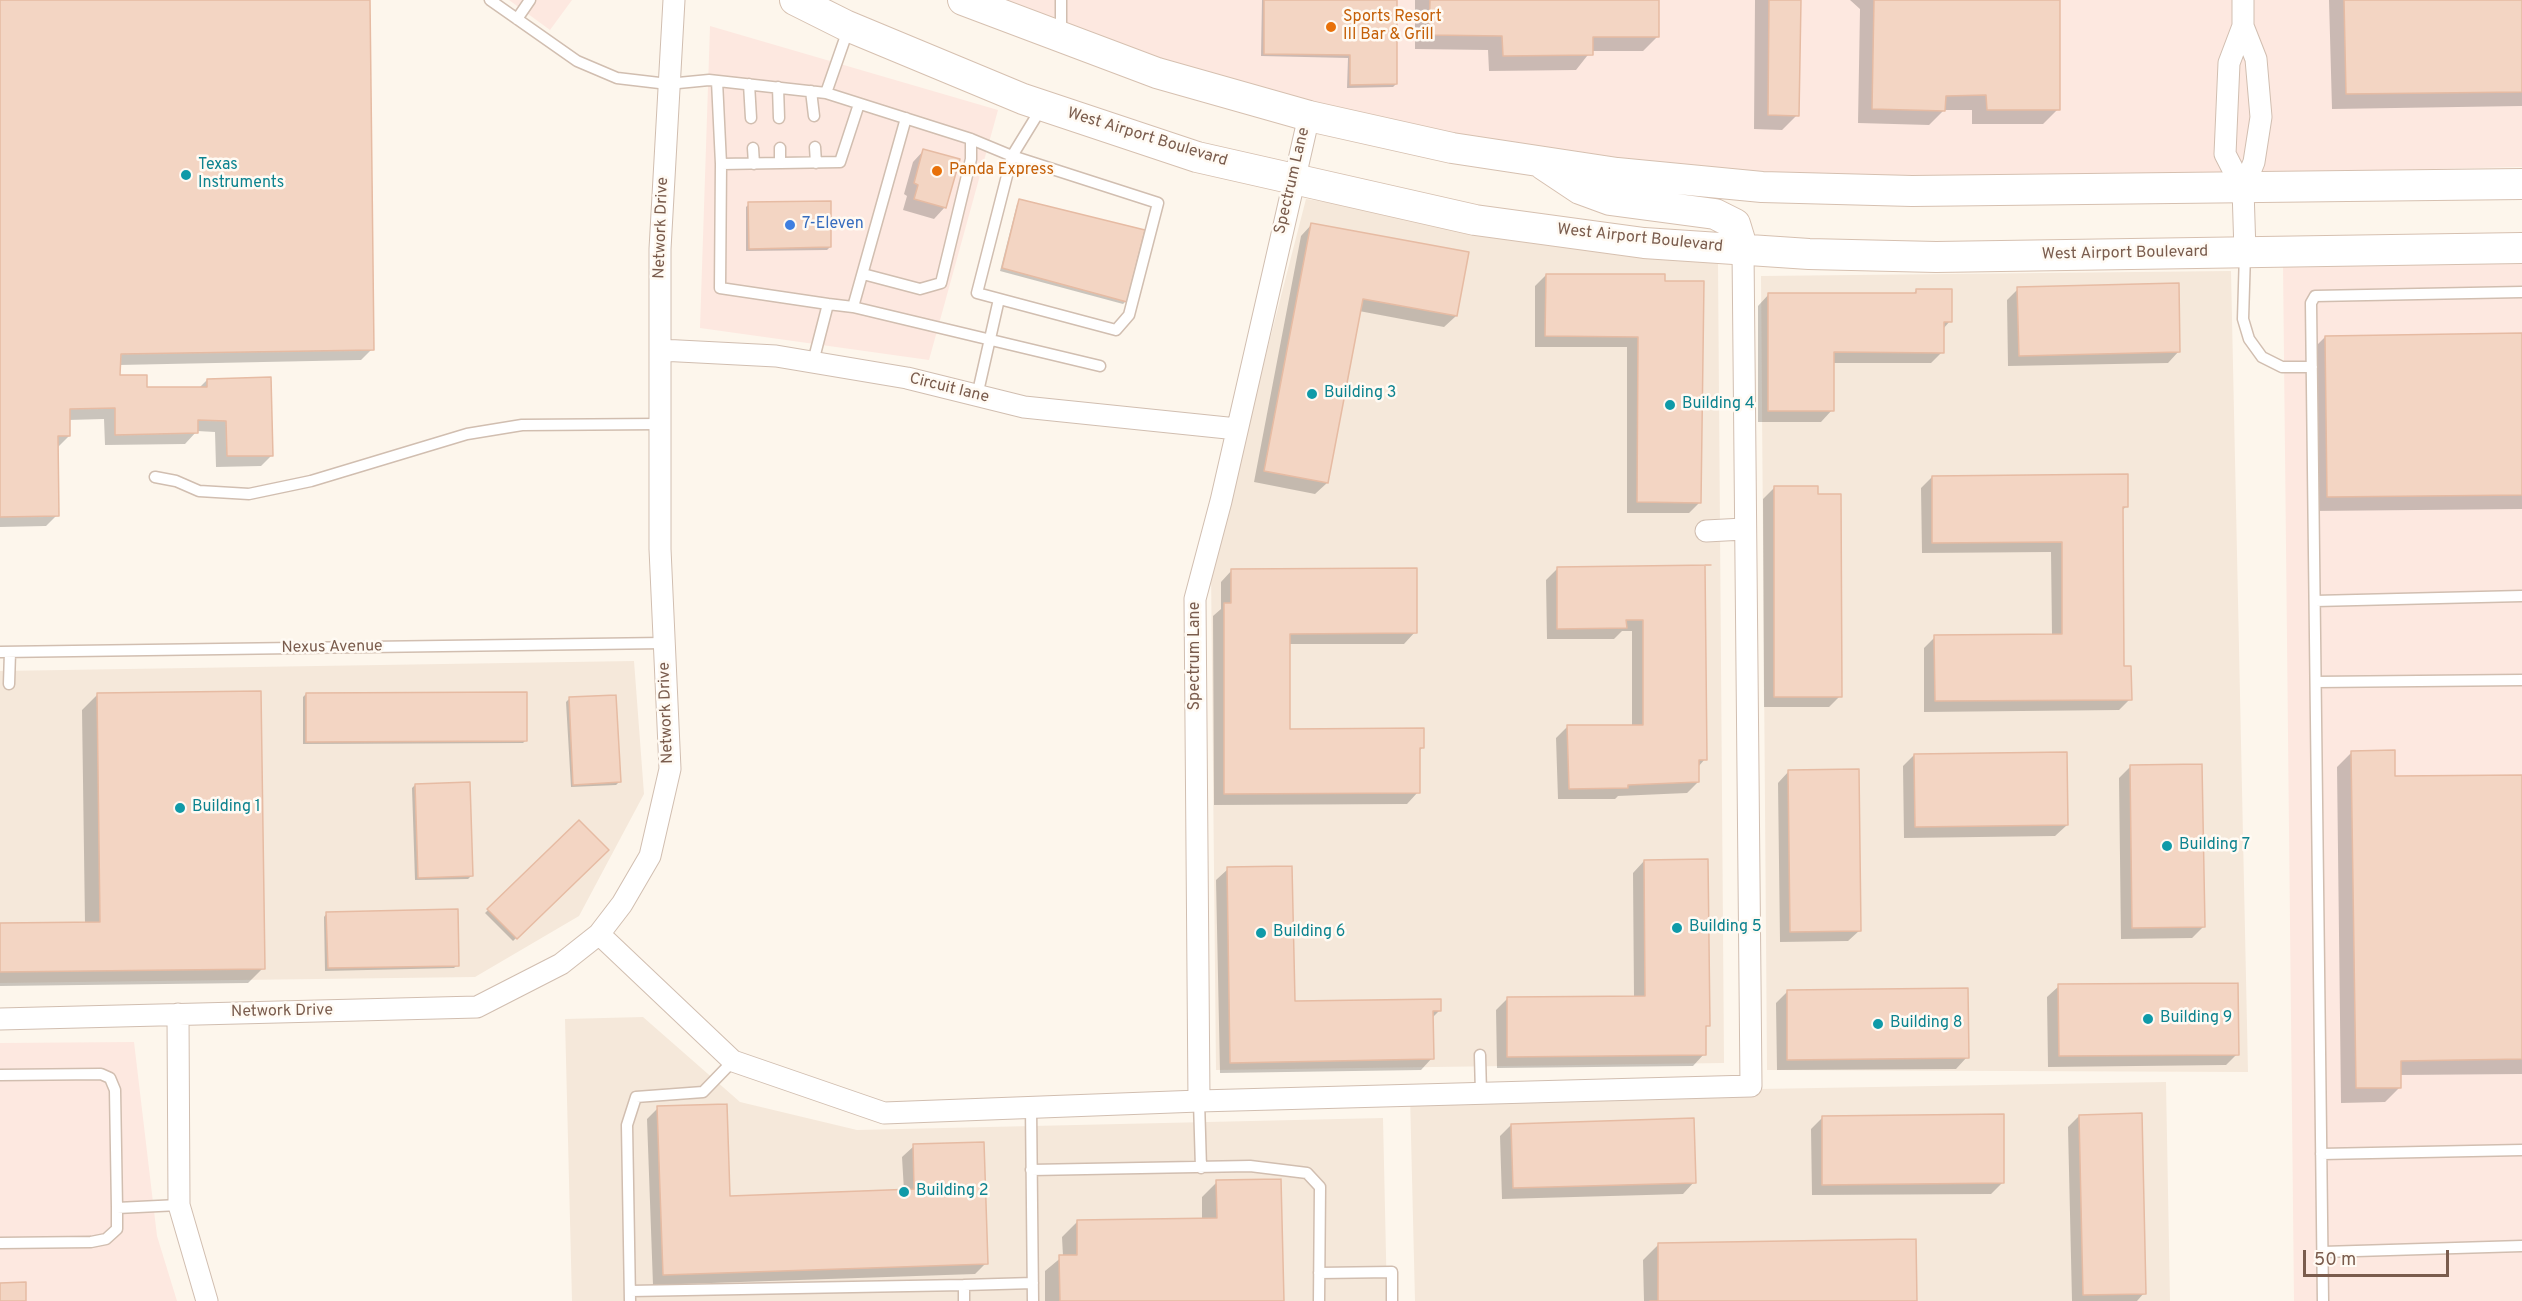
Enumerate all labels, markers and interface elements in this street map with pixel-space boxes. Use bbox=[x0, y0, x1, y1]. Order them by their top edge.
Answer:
place label: Sports Resort III Bar & Grill bbox=[1343, 8, 1442, 46]
marker: Sports Resort III Bar & Grill bbox=[1324, 20, 1338, 34]
street label: West Airport Boulevard bbox=[1065, 104, 1229, 172]
street label: Spectrum Lane bbox=[1271, 126, 1315, 236]
place label: Texas Instruments bbox=[198, 156, 284, 194]
place label: Panda Express bbox=[949, 161, 1054, 181]
marker: Panda Express bbox=[930, 164, 944, 178]
marker: Texas Instruments bbox=[179, 168, 193, 182]
street label: Network Drive bbox=[651, 177, 673, 279]
place label: 7-Eleven bbox=[802, 215, 864, 235]
marker: 7-Eleven bbox=[783, 218, 797, 232]
street label: West Airport Boulevard bbox=[1556, 221, 1724, 257]
street label: West Airport Boulevard bbox=[2042, 243, 2208, 265]
street label: Circuit lane bbox=[907, 370, 991, 408]
place label: Building 3 bbox=[1324, 384, 1396, 404]
marker: Building 3 bbox=[1305, 387, 1319, 401]
place label: Building 4 bbox=[1682, 395, 1755, 415]
marker: Building 4 bbox=[1663, 398, 1677, 412]
street label: Spectrum Lane bbox=[1186, 602, 1206, 710]
street label: Nexus Avenue bbox=[281, 638, 383, 658]
street label: Network Drive bbox=[656, 662, 678, 764]
place label: Building 1 bbox=[192, 798, 261, 818]
marker: Building 1 bbox=[173, 801, 187, 815]
place label: Building 7 bbox=[2179, 836, 2250, 856]
marker: Building 7 bbox=[2160, 839, 2174, 853]
place label: Building 5 bbox=[1689, 918, 1762, 938]
marker: Building 5 bbox=[1670, 921, 1684, 935]
place label: Building 6 bbox=[1273, 923, 1345, 943]
marker: Building 6 bbox=[1254, 926, 1268, 940]
street label: Network Drive bbox=[231, 1002, 333, 1022]
place label: Building 9 bbox=[2160, 1009, 2232, 1029]
marker: Building 9 bbox=[2141, 1012, 2155, 1026]
place label: Building 8 bbox=[1890, 1014, 1963, 1034]
marker: Building 8 bbox=[1871, 1017, 1885, 1031]
place label: Building 2 bbox=[916, 1182, 989, 1202]
marker: Building 2 bbox=[897, 1185, 911, 1199]
scale bar bbox=[2306, 1238, 2452, 1276]
text: 50 m bbox=[2314, 1249, 2356, 1272]

